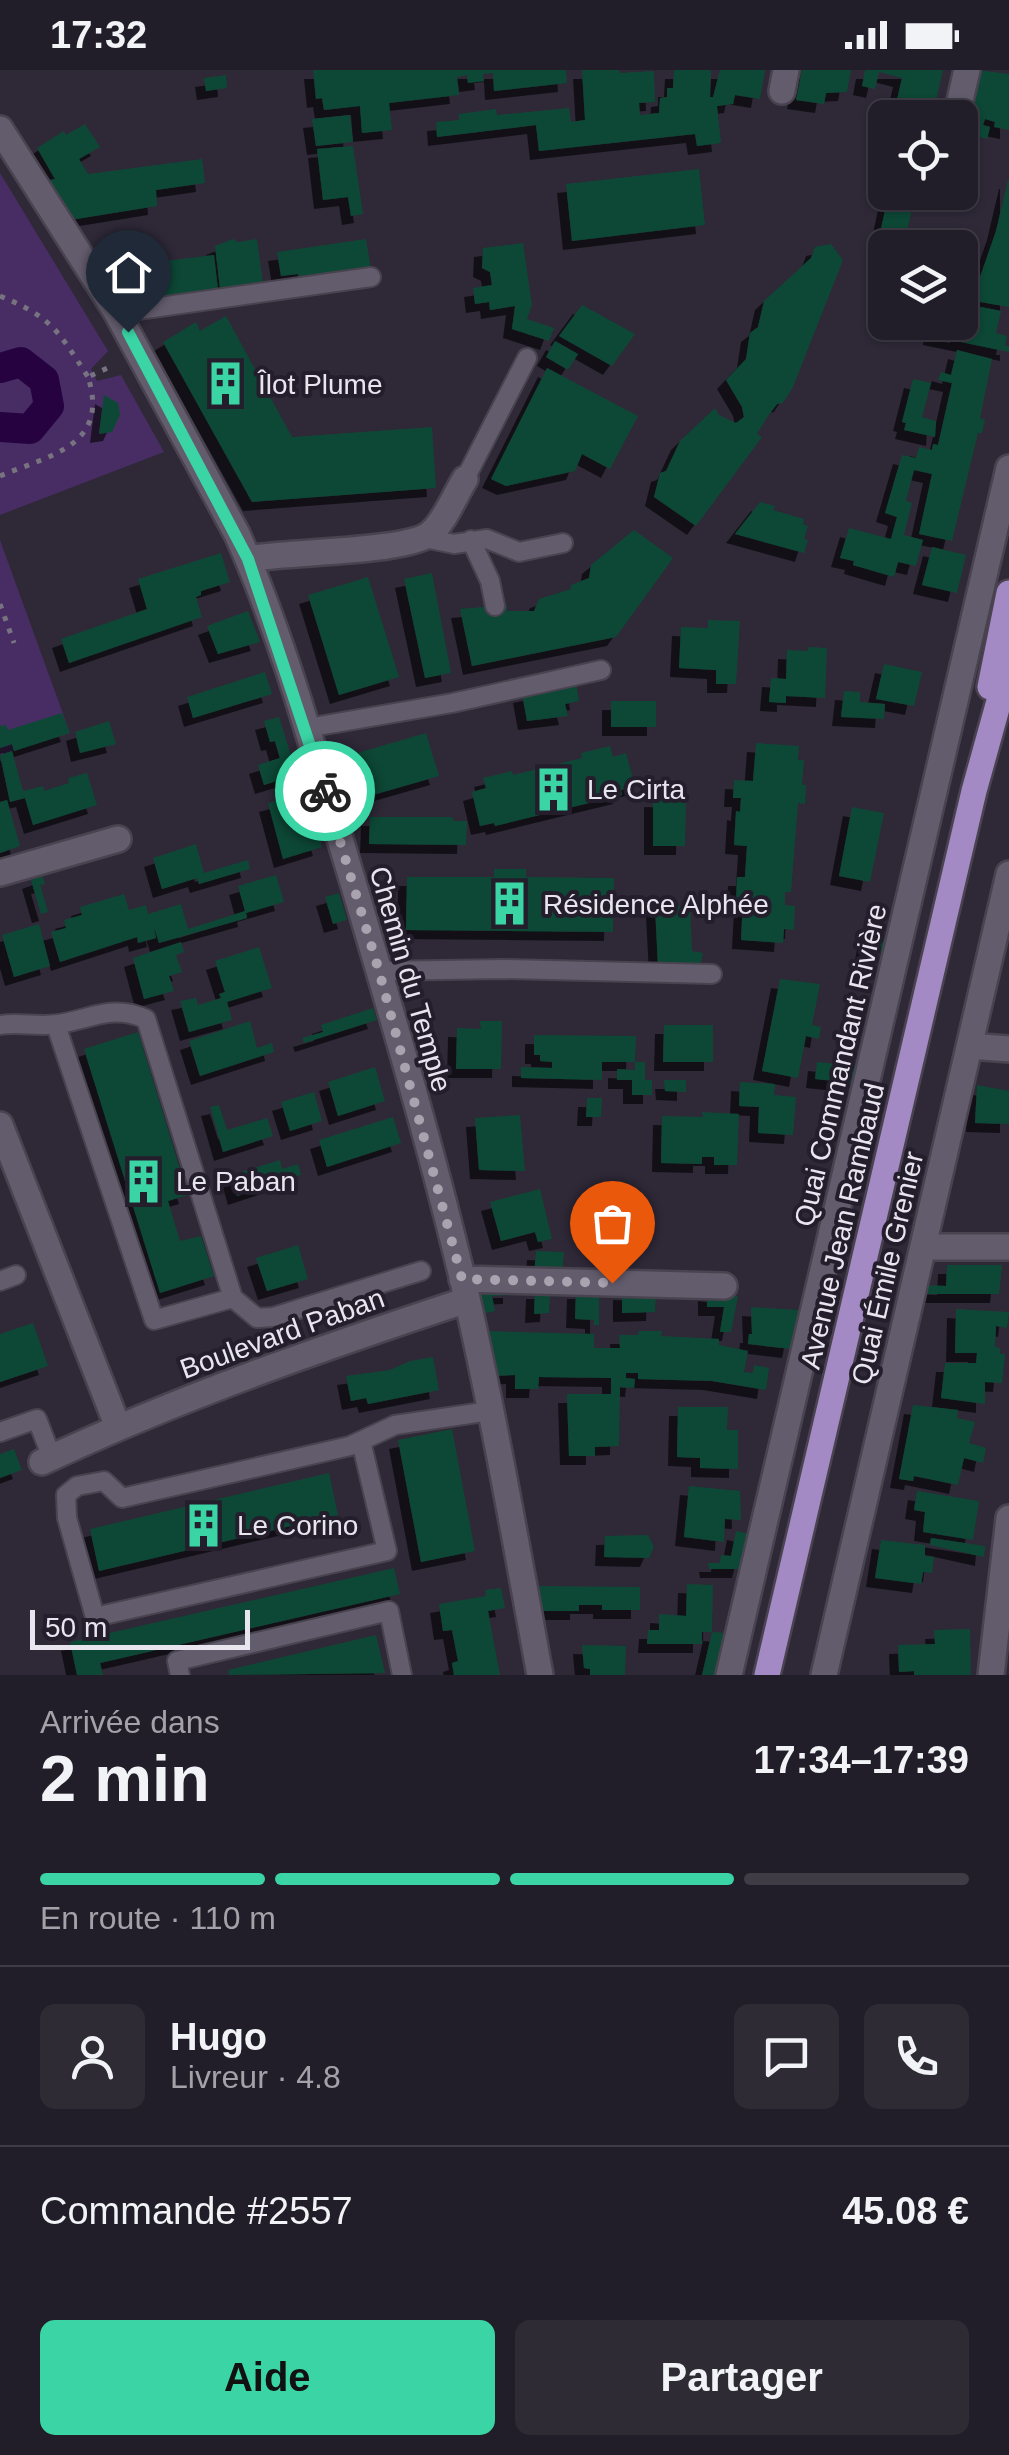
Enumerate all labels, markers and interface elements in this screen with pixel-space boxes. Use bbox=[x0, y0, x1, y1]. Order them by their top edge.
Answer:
text: 17:32 bbox=[50, 14, 147, 56]
map controls bbox=[868, 100, 978, 340]
button: locate bbox=[868, 100, 978, 210]
pin bbox=[86, 230, 171, 333]
button: layers bbox=[868, 230, 978, 340]
icon: home bbox=[101, 245, 156, 300]
building icon: Îlot Plume bbox=[201, 360, 249, 408]
place label: Îlot Plume bbox=[257, 369, 383, 400]
courier bbox=[275, 741, 375, 841]
icon: bike bbox=[298, 764, 353, 819]
building icon: Le Cirta bbox=[530, 765, 578, 813]
place label: Le Cirta bbox=[587, 774, 685, 805]
street label: Chemin du Temple bbox=[364, 863, 458, 1095]
building icon: Résidence Alphée bbox=[486, 880, 534, 928]
place label: Résidence Alphée bbox=[543, 889, 769, 920]
street label: Quai Commandant Rivière bbox=[788, 901, 893, 1229]
street label: Avenue Jean Rambaud bbox=[795, 1080, 890, 1372]
street label: Quai Émile Grenier bbox=[846, 1149, 929, 1388]
building icon: Le Paban bbox=[119, 1157, 167, 1205]
place label: Le Paban bbox=[176, 1166, 296, 1197]
pin bbox=[570, 1181, 655, 1284]
icon: bag bbox=[585, 1196, 640, 1251]
street label: Boulevard Paban bbox=[176, 1282, 388, 1385]
building icon: Le Corino bbox=[180, 1501, 228, 1549]
place label: Le Corino bbox=[237, 1510, 358, 1541]
scale bar bbox=[30, 1605, 250, 1650]
text: 50 m bbox=[45, 1612, 107, 1643]
text: Arrivée dans bbox=[40, 1704, 220, 1740]
text: 17:34–17:39 bbox=[753, 1739, 969, 1781]
text: 2 min bbox=[40, 1742, 210, 1815]
text: En route · 110 m bbox=[40, 1900, 276, 1936]
button: person bbox=[40, 2004, 145, 2109]
button: chat bbox=[734, 2004, 839, 2109]
button: phone bbox=[864, 2004, 969, 2109]
text: Hugo bbox=[170, 2016, 267, 2058]
text: Livreur · 4.8 bbox=[170, 2059, 341, 2095]
text: Commande #2557 bbox=[40, 2190, 353, 2232]
text: 45.08 € bbox=[842, 2190, 969, 2232]
button: Aide bbox=[40, 2320, 495, 2435]
button: Partager bbox=[515, 2320, 969, 2435]

